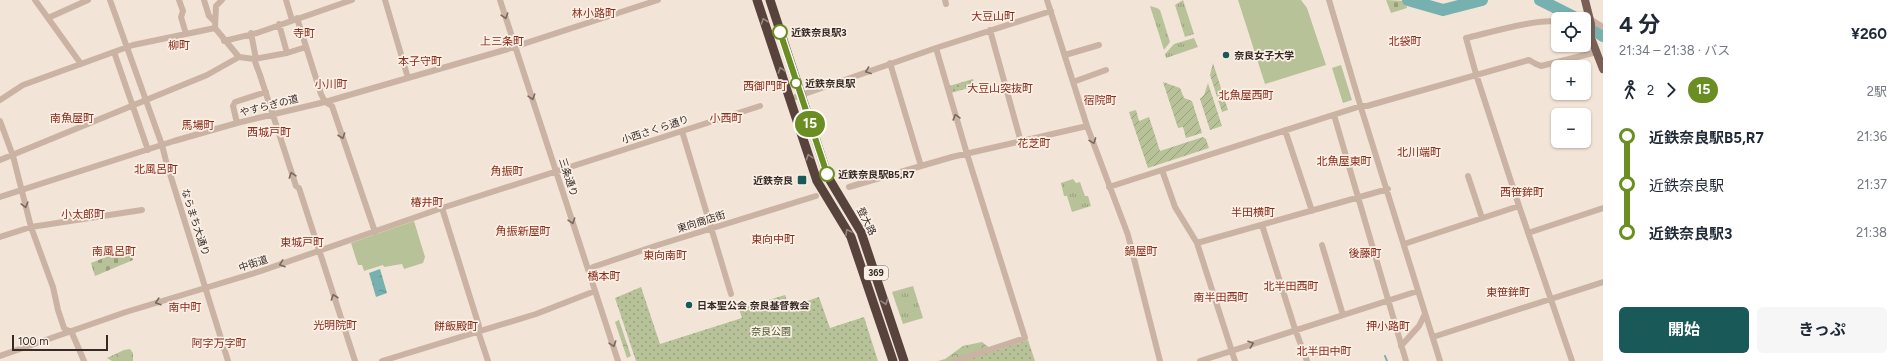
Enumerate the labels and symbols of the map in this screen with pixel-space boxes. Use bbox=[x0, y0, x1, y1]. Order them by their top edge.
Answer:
district label: 林小路町 bbox=[572, 7, 616, 20]
district label: 大豆山町 bbox=[971, 10, 1015, 23]
one-way arrow bbox=[500, 12, 509, 19]
one-way arrow bbox=[760, 17, 769, 24]
marker: 近鉄奈良駅3 bbox=[772, 24, 788, 40]
place label: 近鉄奈良駅3 bbox=[791, 26, 847, 39]
district label: 寺町 bbox=[293, 27, 315, 40]
district label: 上三条町 bbox=[480, 35, 524, 48]
district label: 北袋町 bbox=[1389, 35, 1422, 48]
district label: 柳町 bbox=[168, 39, 190, 52]
place label: 奈良女子大学 bbox=[1234, 49, 1294, 62]
marker: 奈良女子大学 bbox=[1221, 50, 1231, 60]
district label: 本子守町 bbox=[398, 55, 442, 68]
one-way arrow bbox=[777, 67, 786, 74]
one-way arrow bbox=[864, 67, 871, 75]
marker: 近鉄奈良駅 bbox=[790, 77, 802, 89]
place label: 近鉄奈良駅 bbox=[805, 77, 856, 90]
district label: 小川町 bbox=[315, 78, 348, 91]
district label: 西御門町 bbox=[743, 80, 787, 93]
district label: 大豆山突抜町 bbox=[967, 82, 1033, 95]
district label: 北魚屋西町 bbox=[1219, 89, 1274, 102]
street label: やすらぎの道 bbox=[238, 92, 300, 119]
one-way arrow bbox=[527, 94, 536, 101]
district label: 宿院町 bbox=[1084, 94, 1117, 107]
line badge: 15 bbox=[792, 111, 828, 137]
district label: 南魚屋町 bbox=[50, 112, 94, 125]
street label: 小西さくら通り bbox=[620, 112, 690, 146]
district label: 小西町 bbox=[710, 112, 743, 125]
one-way arrow bbox=[952, 113, 961, 120]
district label: 馬場町 bbox=[182, 119, 215, 132]
district label: 西城戸町 bbox=[247, 126, 291, 139]
one-way arrow bbox=[337, 132, 346, 139]
district label: 花芝町 bbox=[1018, 137, 1051, 150]
one-way arrow bbox=[1088, 138, 1096, 145]
district label: 北川端町 bbox=[1397, 146, 1441, 159]
one-way arrow bbox=[806, 154, 814, 161]
district label: 北魚屋東町 bbox=[1317, 155, 1372, 168]
street label: 三条通り bbox=[556, 156, 581, 198]
district label: 北風呂町 bbox=[134, 163, 178, 176]
district label: 角振町 bbox=[491, 165, 524, 178]
marker: 近鉄奈良駅B5,R7 bbox=[819, 166, 835, 182]
place label: 近鉄奈良駅B5,R7 bbox=[838, 168, 915, 181]
one-way arrow bbox=[288, 172, 297, 179]
place label: 近鉄奈良 bbox=[753, 174, 793, 187]
marker: 近鉄奈良 bbox=[796, 174, 808, 186]
district label: 西笹鉾町 bbox=[1500, 186, 1544, 199]
street label: ならまち大通り bbox=[179, 187, 213, 257]
district label: 椿井町 bbox=[411, 196, 444, 209]
one-way arrow bbox=[20, 202, 28, 208]
street label: 登大路 bbox=[854, 205, 879, 238]
district label: 半田横町 bbox=[1231, 206, 1275, 219]
district label: 小太郎町 bbox=[61, 208, 105, 221]
street label: 東向商店街 bbox=[675, 208, 727, 235]
one-way arrow bbox=[567, 217, 576, 224]
district label: 角振新屋町 bbox=[496, 225, 551, 238]
one-way arrow bbox=[846, 229, 853, 236]
district label: 東向中町 bbox=[751, 233, 795, 246]
district label: 東城戸町 bbox=[280, 236, 324, 249]
district label: 南風呂町 bbox=[92, 245, 136, 258]
district label: 鍋屋町 bbox=[1125, 245, 1158, 258]
district label: 後藤町 bbox=[1349, 247, 1382, 260]
district label: 東向南町 bbox=[643, 249, 687, 262]
street label: 中街道 bbox=[237, 253, 269, 274]
one-way arrow bbox=[278, 259, 285, 267]
road number: 369 bbox=[864, 266, 888, 280]
district label: 橋本町 bbox=[588, 270, 621, 283]
district label: 北半田西町 bbox=[1264, 280, 1319, 293]
district label: 東笹鉾町 bbox=[1486, 286, 1530, 299]
district label: 南半田西町 bbox=[1194, 291, 1249, 304]
one-way arrow bbox=[331, 294, 339, 301]
one-way arrow bbox=[155, 297, 162, 306]
one-way arrow bbox=[880, 298, 889, 305]
place label: 日本聖公会 奈良基督教会 bbox=[697, 299, 809, 312]
marker: 日本聖公会 奈良基督教会 bbox=[684, 300, 694, 310]
district label: 南中町 bbox=[169, 301, 202, 314]
district label: 光明院町 bbox=[313, 319, 357, 332]
district label: 餅飯殿町 bbox=[434, 320, 478, 333]
district label: 押小路町 bbox=[1366, 320, 1410, 333]
park label: 奈良公園 bbox=[751, 325, 791, 338]
scale bar bbox=[12, 333, 108, 352]
district label: 阿字万字町 bbox=[192, 337, 247, 350]
one-way arrow bbox=[608, 341, 617, 348]
one-way arrow bbox=[1247, 341, 1254, 349]
district label: 北半田中町 bbox=[1297, 345, 1352, 358]

